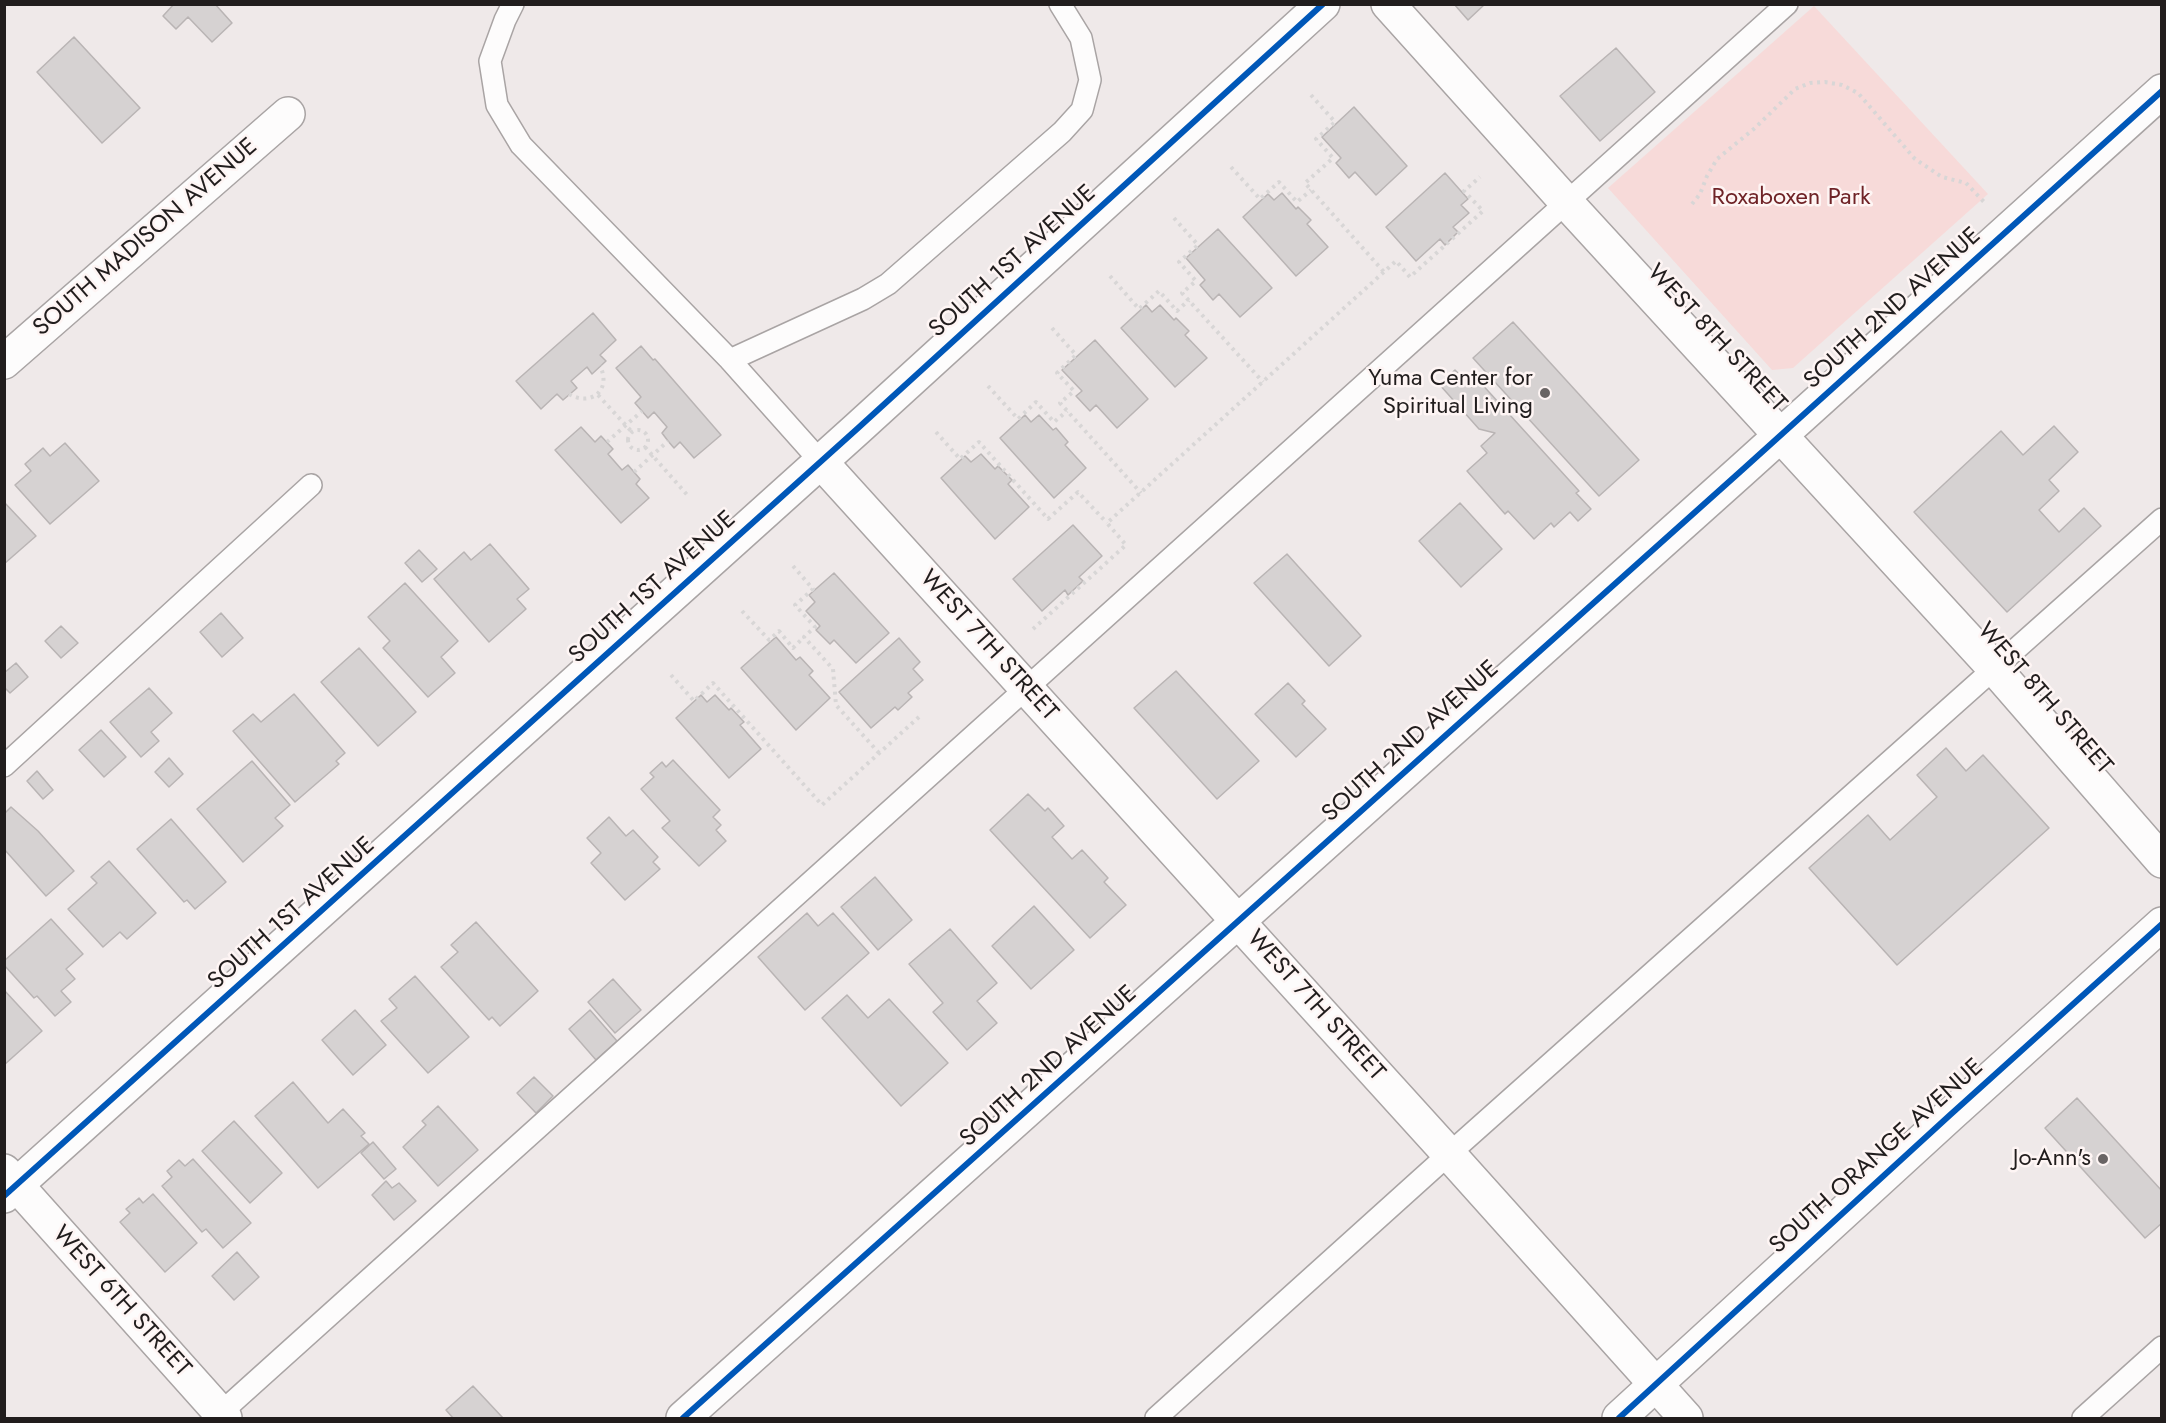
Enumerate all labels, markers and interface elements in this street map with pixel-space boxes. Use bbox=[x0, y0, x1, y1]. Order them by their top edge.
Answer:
street label: SOUTH MADISON AVENUE bbox=[28, 133, 264, 343]
street label: SOUTH 1ST AVENUE bbox=[924, 180, 1102, 344]
park label: Roxaboxen Park bbox=[1712, 184, 1870, 212]
street label: SOUTH 2ND AVENUE bbox=[1799, 222, 1987, 396]
street label: WEST 8TH STREET bbox=[1640, 259, 1792, 419]
place label: Yuma Center for Spiritual Living bbox=[1368, 365, 1533, 421]
marker: Yuma Center for Spiritual Living bbox=[1538, 386, 1552, 400]
street label: SOUTH 1ST AVENUE bbox=[564, 506, 742, 670]
street label: WEST 7TH STREET bbox=[913, 565, 1063, 727]
street label: WEST 8TH STREET bbox=[1970, 617, 2118, 781]
street label: SOUTH 2ND AVENUE bbox=[1317, 655, 1505, 829]
street label: SOUTH 1ST AVENUE bbox=[203, 832, 381, 996]
street label: WEST 7TH STREET bbox=[1240, 925, 1390, 1087]
street label: SOUTH 2ND AVENUE bbox=[955, 980, 1143, 1154]
street label: SOUTH ORANGE AVENUE bbox=[1764, 1053, 1990, 1261]
place label: Jo-Ann's bbox=[2013, 1145, 2091, 1173]
marker: Jo-Ann's bbox=[2096, 1152, 2110, 1166]
street label: WEST 6TH STREET bbox=[46, 1221, 196, 1383]

